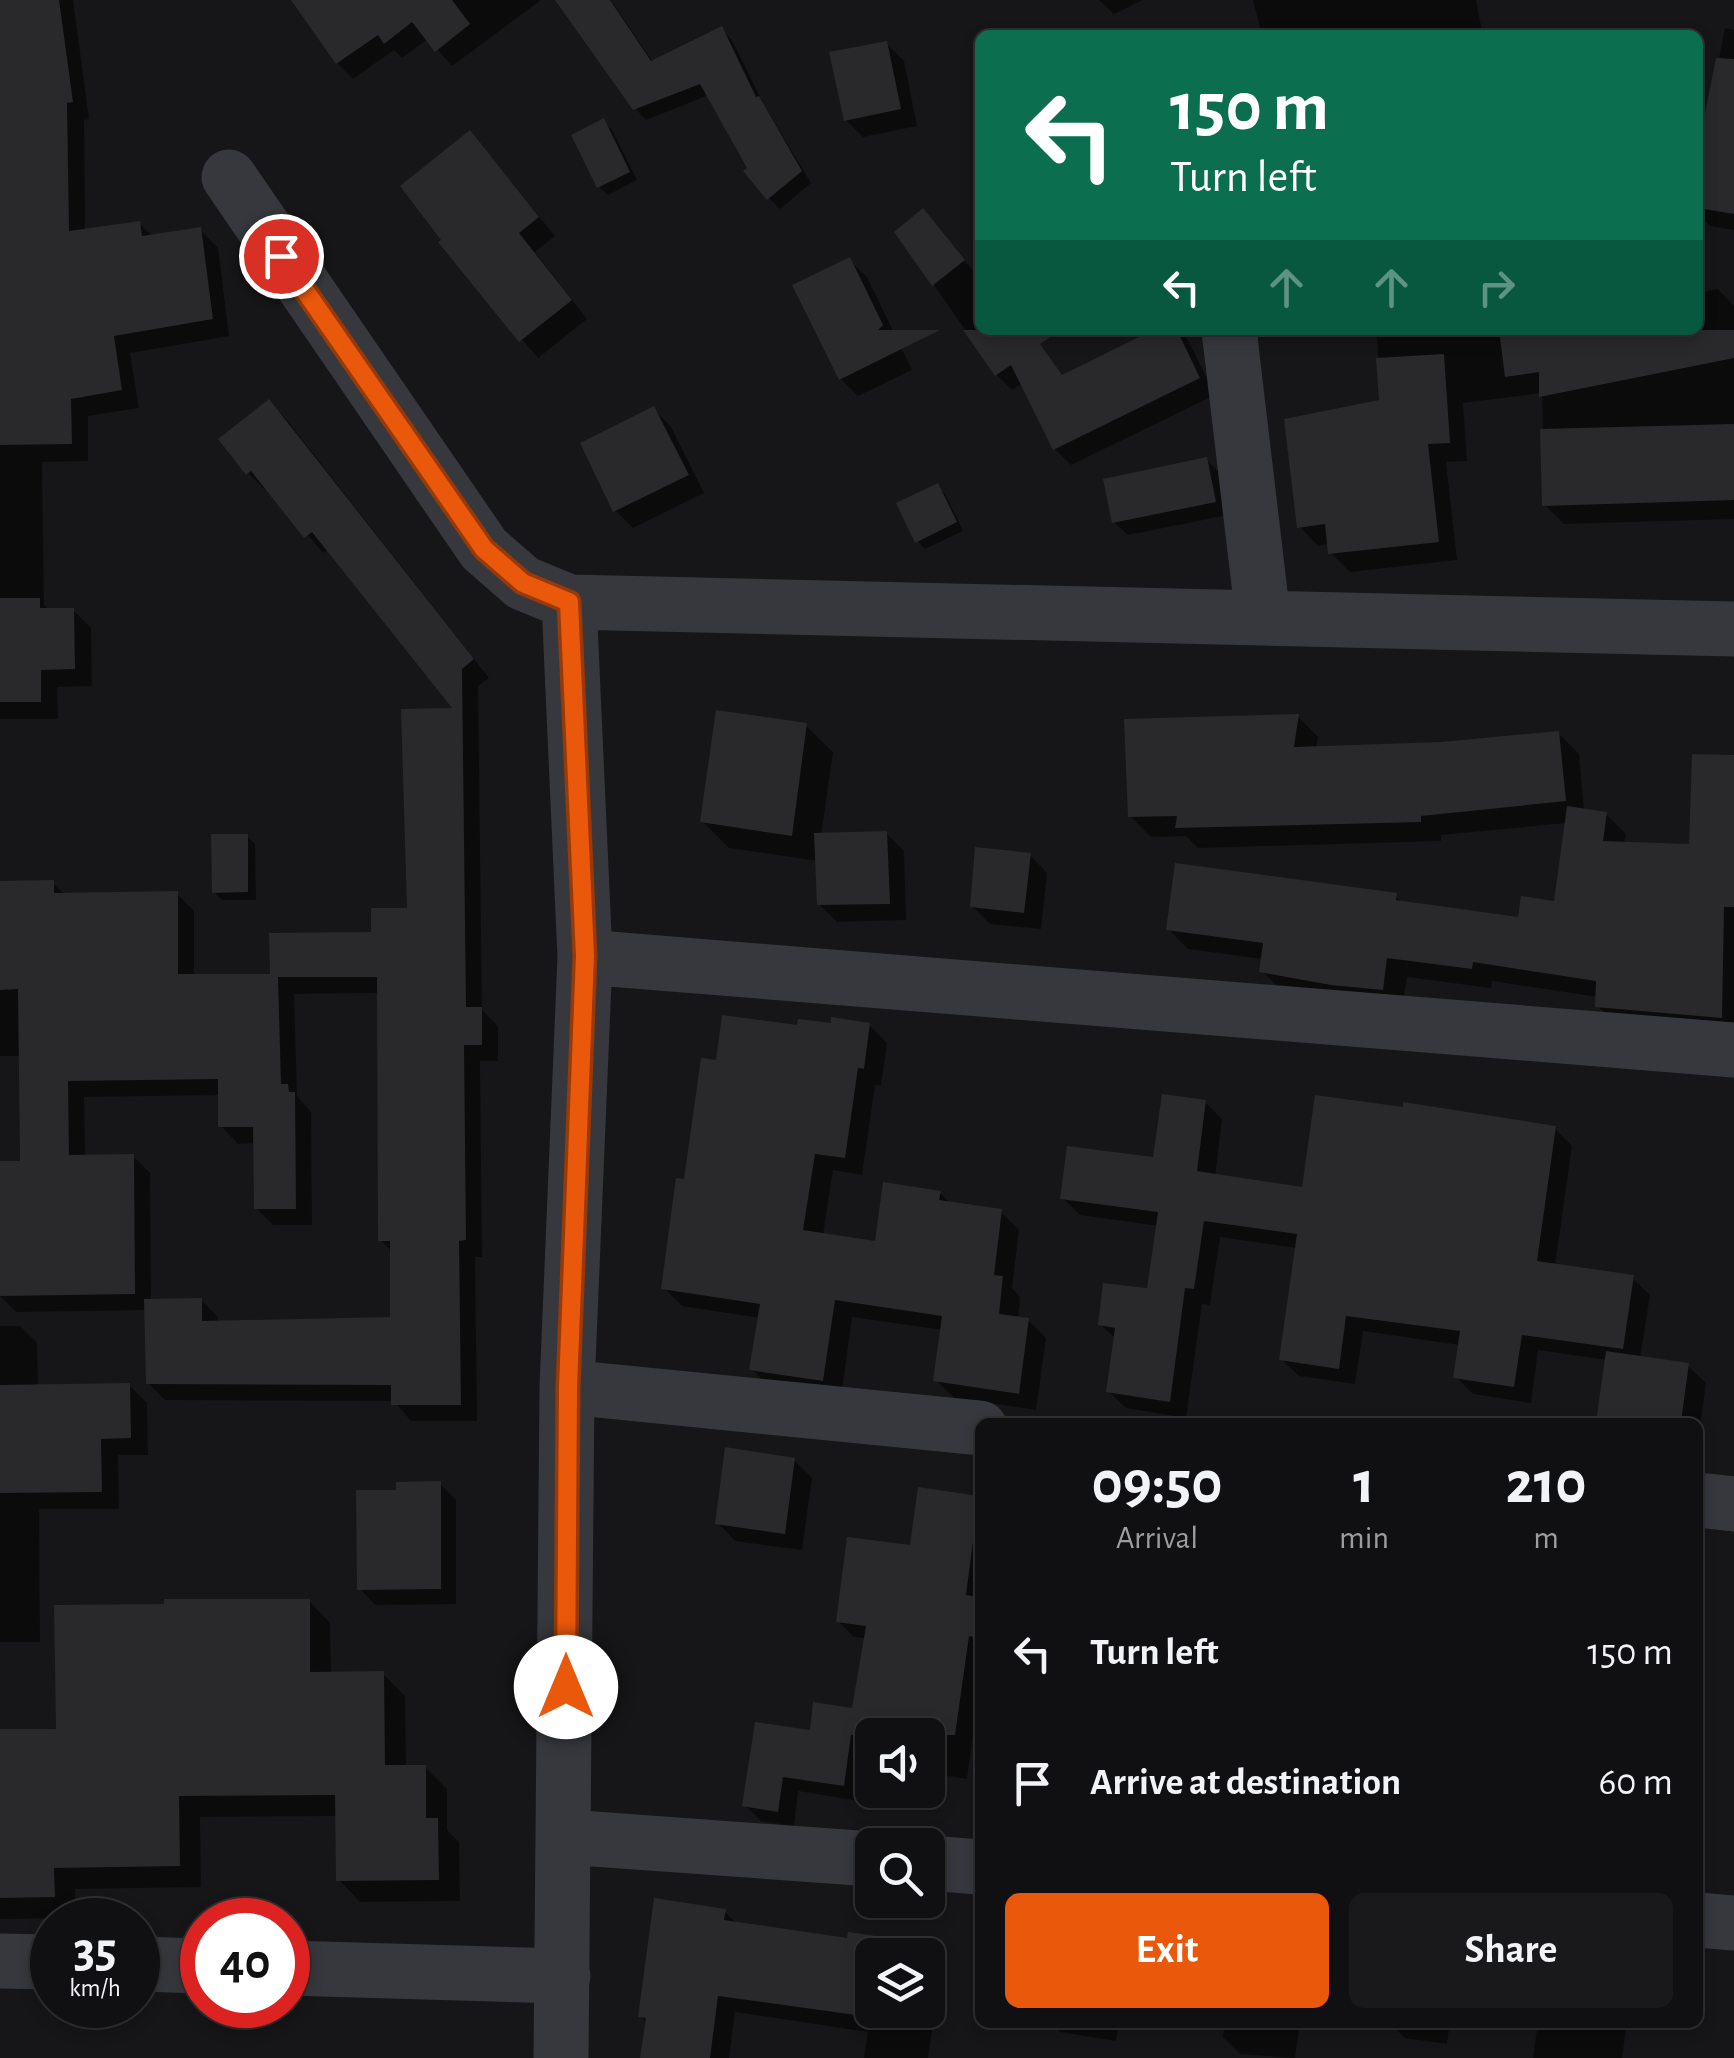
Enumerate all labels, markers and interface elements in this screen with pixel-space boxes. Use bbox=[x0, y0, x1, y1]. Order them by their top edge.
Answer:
icon: left bbox=[1005, 70, 1135, 200]
text: 150 m bbox=[1170, 73, 1329, 143]
text: Turn left bbox=[1170, 155, 1317, 200]
pin bbox=[239, 214, 324, 299]
icon: arrive bbox=[254, 229, 309, 284]
icon: left bbox=[1154, 260, 1209, 315]
icon: ahead bbox=[1259, 260, 1314, 315]
icon: ahead bbox=[1364, 260, 1419, 315]
icon: right bbox=[1469, 260, 1524, 315]
text: 09:50 bbox=[1091, 1454, 1223, 1514]
text: 1 bbox=[1353, 1454, 1375, 1514]
text: 210 bbox=[1505, 1454, 1587, 1514]
text: Arrival bbox=[1116, 1522, 1198, 1554]
text: min bbox=[1339, 1522, 1389, 1554]
text: m bbox=[1533, 1522, 1559, 1554]
icon: left bbox=[1005, 1626, 1060, 1681]
text: Turn left bbox=[1090, 1634, 1218, 1672]
text: 150 m bbox=[1587, 1634, 1673, 1672]
position arrow bbox=[514, 1635, 618, 1739]
map controls bbox=[855, 1718, 945, 2028]
button: sound bbox=[855, 1718, 945, 1808]
icon: arrive bbox=[1005, 1756, 1060, 1811]
text: Arrive at destination bbox=[1090, 1764, 1401, 1802]
text: 60 m bbox=[1598, 1764, 1673, 1802]
button: search bbox=[855, 1828, 945, 1918]
button: Exit bbox=[1005, 1893, 1329, 2008]
button: Share bbox=[1349, 1893, 1673, 2008]
speed limit sign: 40 bbox=[180, 1898, 310, 2028]
text: 35 bbox=[73, 1926, 117, 1976]
button: layers bbox=[855, 1938, 945, 2028]
text: km/h bbox=[69, 1976, 121, 2001]

